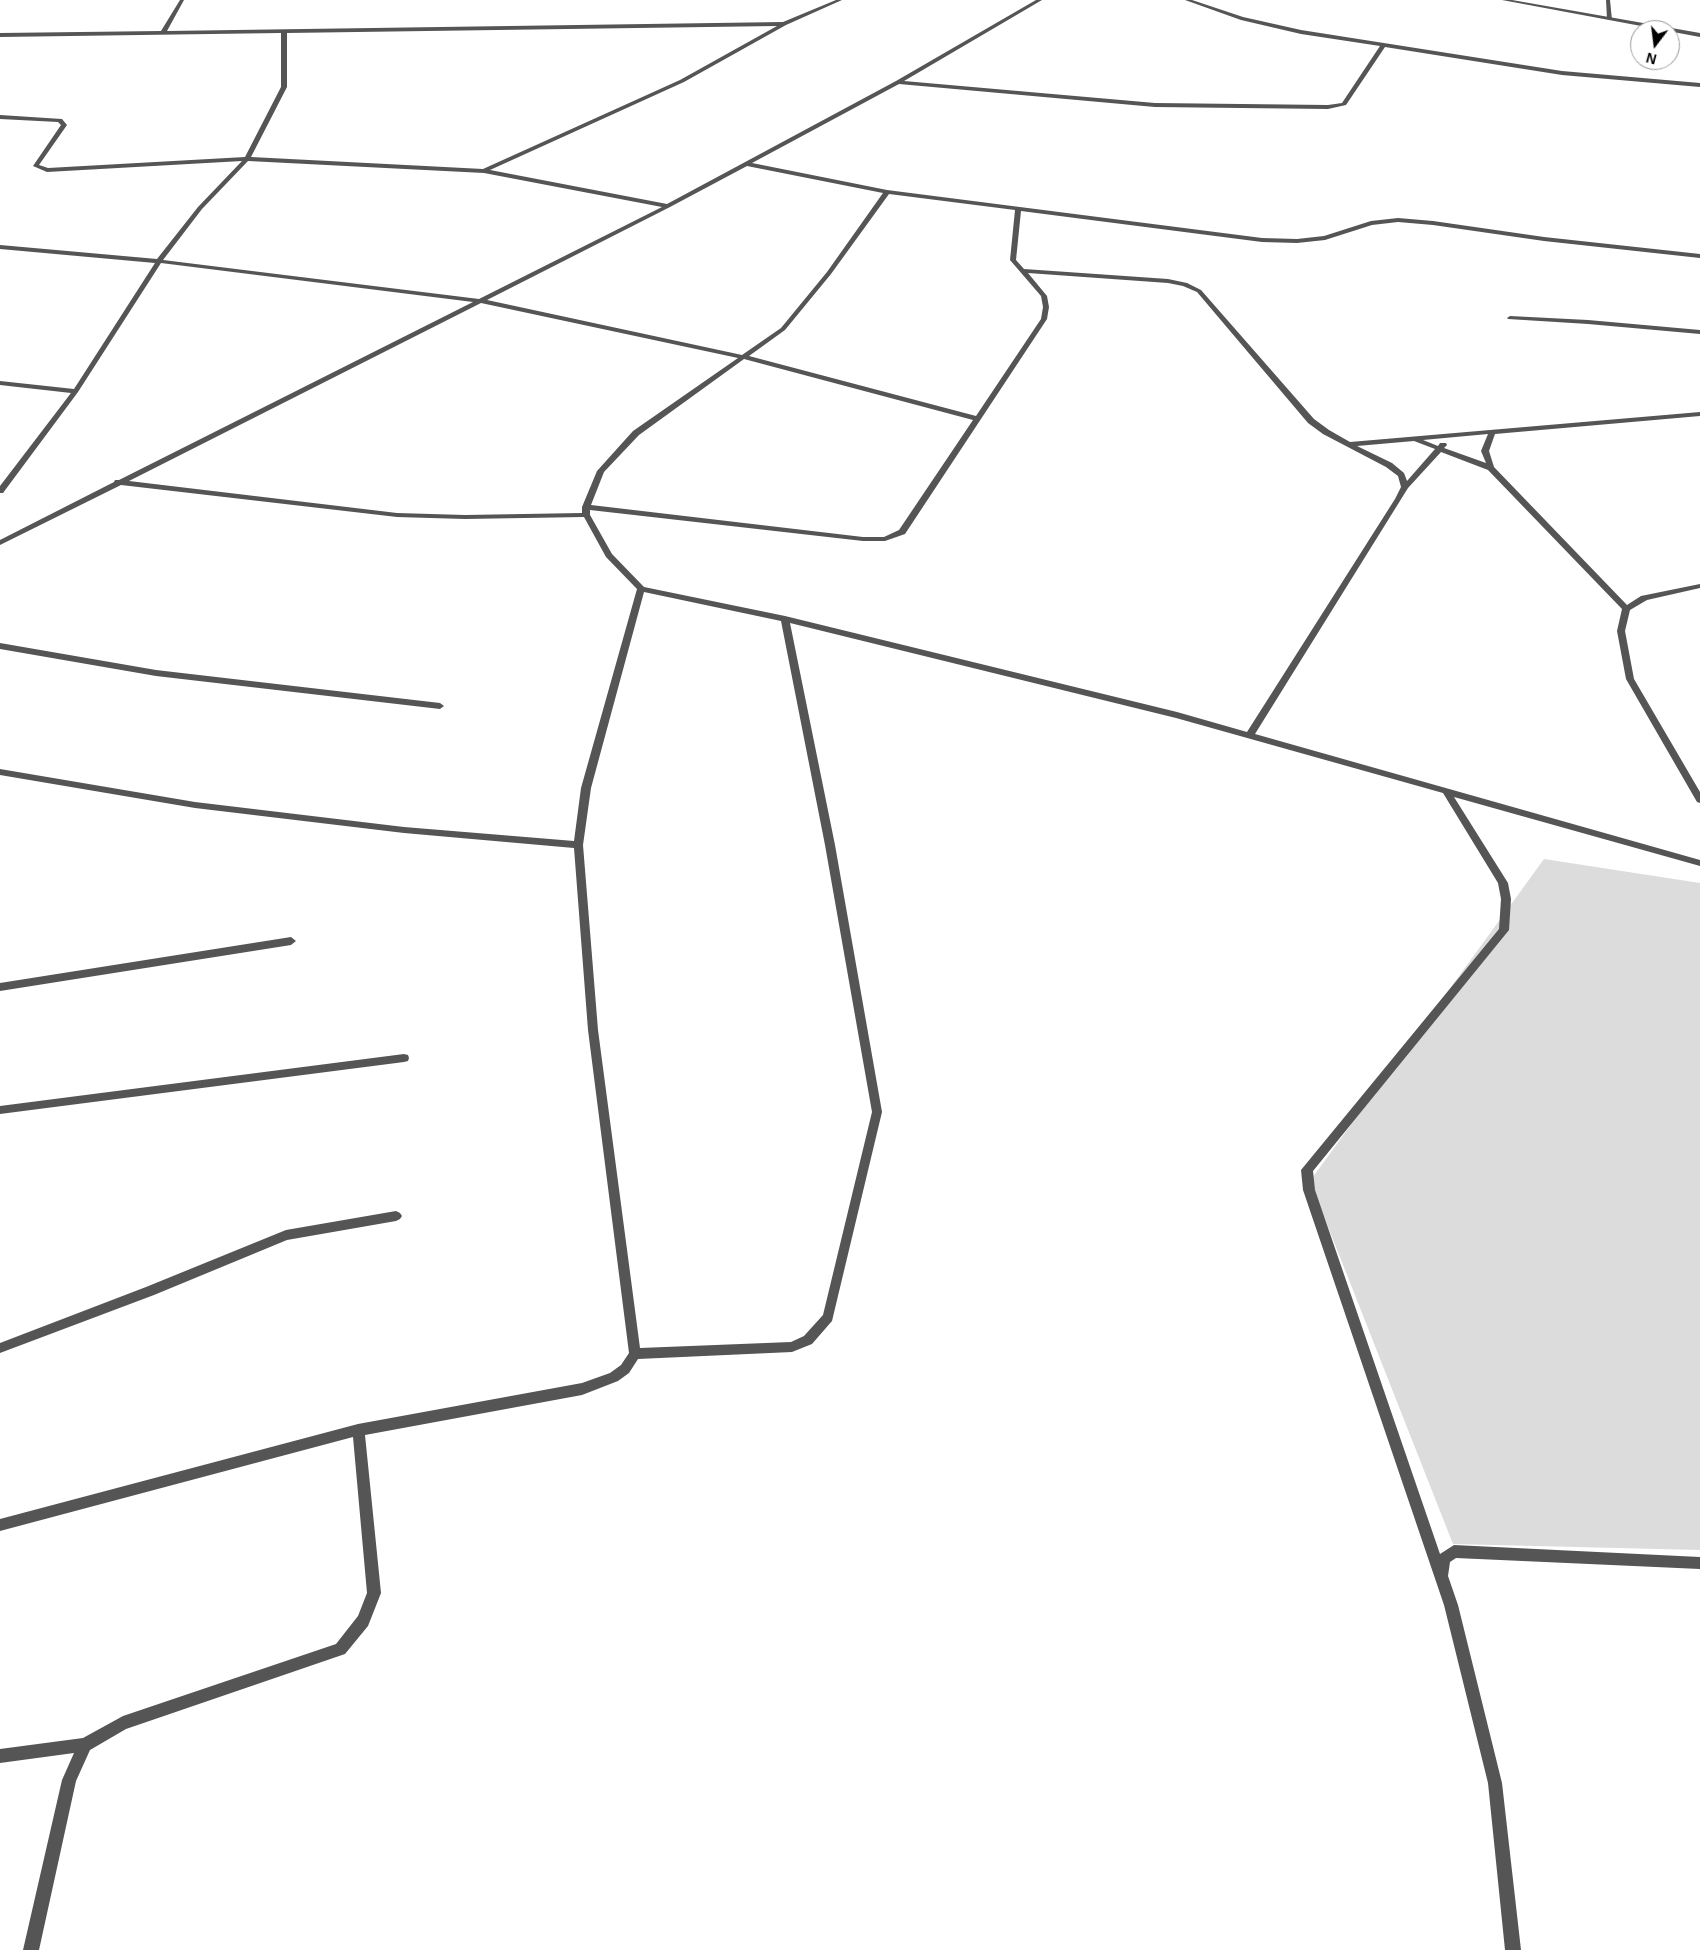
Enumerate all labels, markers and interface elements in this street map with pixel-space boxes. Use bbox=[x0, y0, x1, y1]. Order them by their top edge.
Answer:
north arrow bbox=[1630, 20, 1680, 70]
text: N bbox=[1644, 49, 1658, 68]

